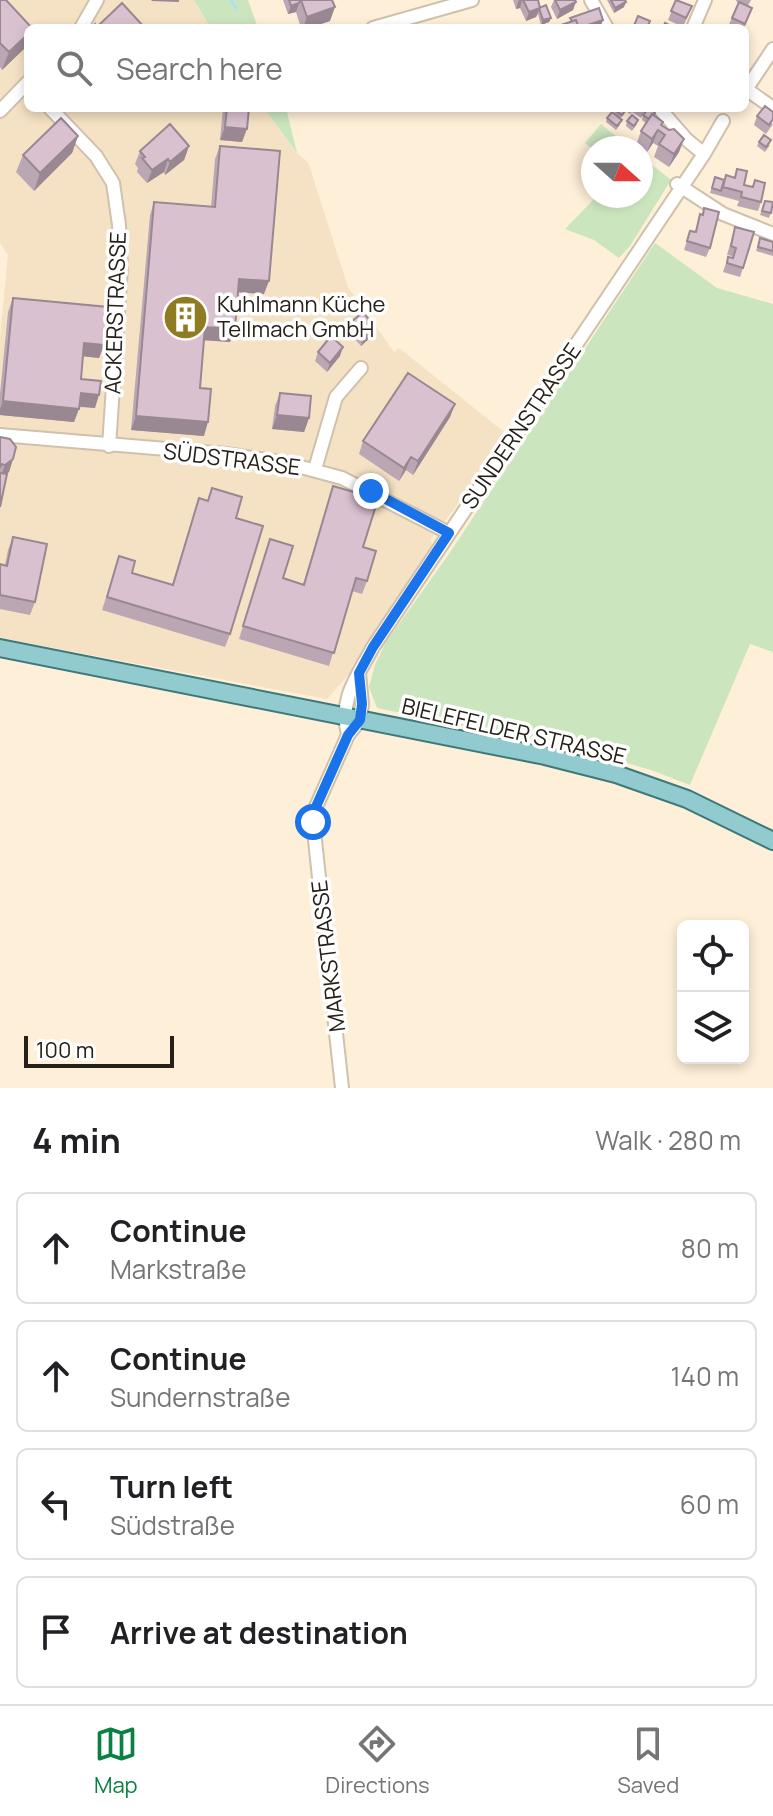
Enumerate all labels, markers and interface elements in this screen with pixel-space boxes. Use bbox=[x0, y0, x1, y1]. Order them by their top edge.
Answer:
search box bbox=[24, 24, 749, 112]
icon: search bbox=[52, 46, 96, 90]
text: Search here bbox=[116, 48, 283, 89]
north arrow bbox=[581, 136, 653, 208]
street label: ACKERSTRASSE bbox=[97, 231, 133, 395]
place label: Kuhlmann Küche Tellmach GmbH bbox=[217, 289, 386, 344]
building icon: Kuhlmann Küche Tellmach GmbH bbox=[162, 293, 210, 341]
street label: SUNDERNSTRASSE bbox=[454, 337, 588, 515]
street label: SÜDSTRASSE bbox=[162, 436, 302, 482]
route end bbox=[353, 473, 389, 509]
street label: BIELEFELDER STRASSE bbox=[399, 691, 629, 771]
route start bbox=[295, 804, 331, 840]
street label: MARKSTRASSE bbox=[304, 878, 352, 1034]
map controls bbox=[677, 920, 749, 1064]
button: locate bbox=[677, 920, 749, 992]
button: layers bbox=[677, 992, 749, 1064]
scale bar bbox=[24, 1032, 174, 1068]
text: 100 m bbox=[36, 1035, 94, 1065]
text: 4 min bbox=[32, 1117, 121, 1163]
text: Walk · 280 m bbox=[595, 1122, 741, 1158]
text: Continue bbox=[110, 1210, 246, 1251]
icon: ahead bbox=[34, 1226, 78, 1270]
text: 80 m bbox=[681, 1230, 739, 1266]
text: Markstraße bbox=[110, 1251, 246, 1287]
text: Continue bbox=[110, 1338, 246, 1379]
icon: ahead bbox=[34, 1354, 78, 1398]
text: 140 m bbox=[670, 1358, 739, 1394]
text: Sundernstraße bbox=[110, 1379, 290, 1415]
text: Turn left bbox=[110, 1466, 233, 1507]
icon: left bbox=[34, 1482, 78, 1526]
text: 60 m bbox=[680, 1486, 739, 1522]
text: Südstraße bbox=[110, 1507, 235, 1543]
icon: arrive bbox=[34, 1610, 78, 1654]
text: Arrive at destination bbox=[110, 1612, 408, 1653]
tab: Map bbox=[94, 1722, 138, 1800]
tab: Directions bbox=[325, 1722, 430, 1800]
tab: Saved bbox=[617, 1722, 679, 1800]

